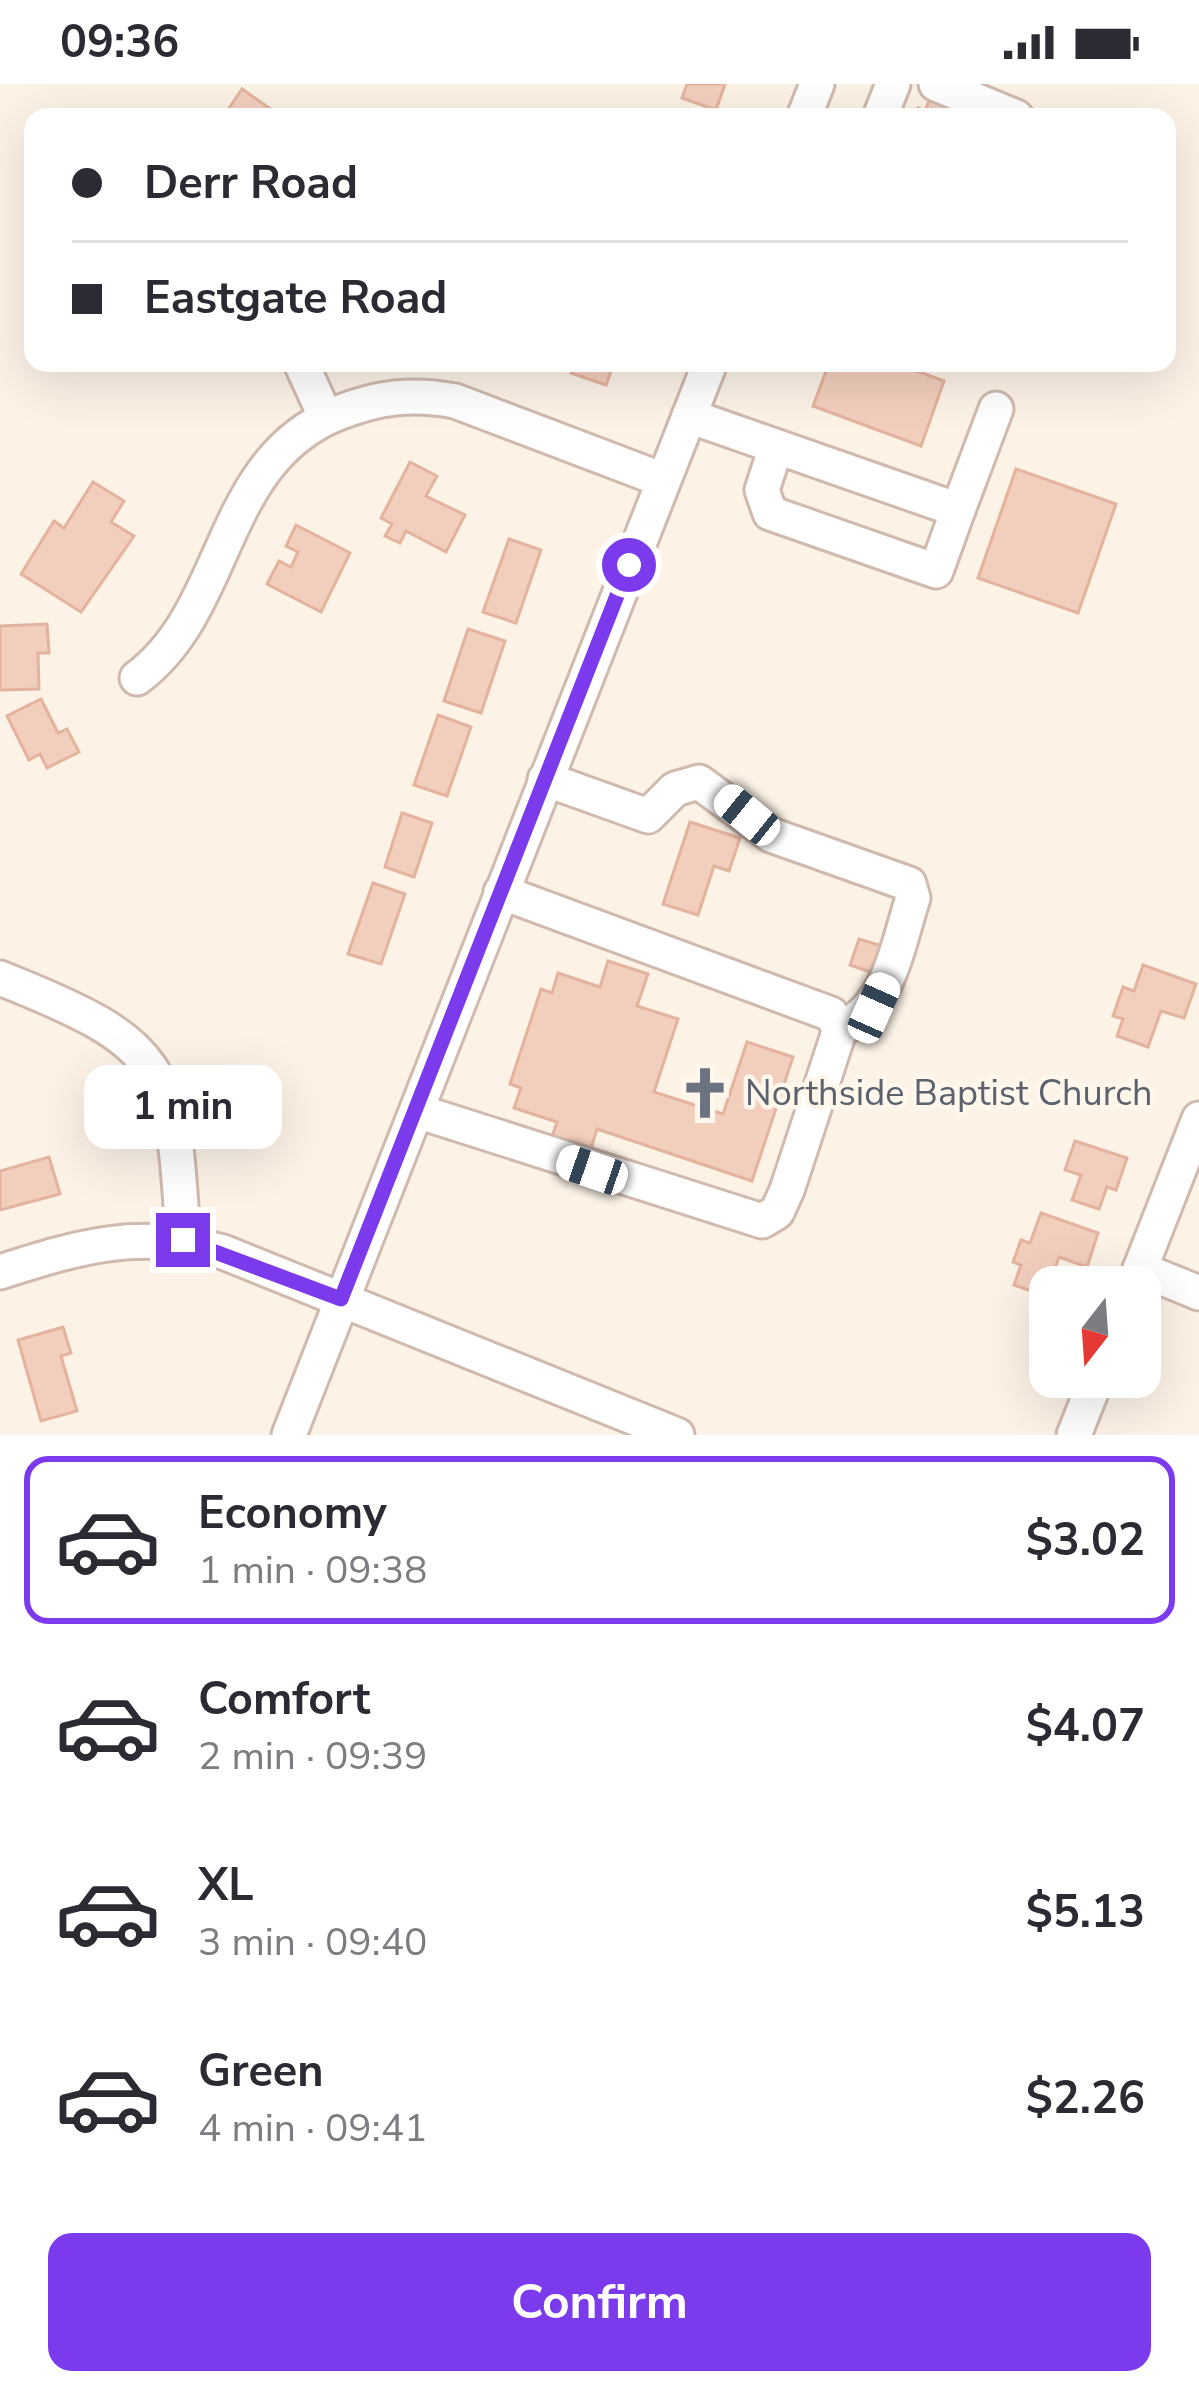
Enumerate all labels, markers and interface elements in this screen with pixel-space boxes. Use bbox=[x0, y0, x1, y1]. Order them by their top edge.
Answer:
text: 09:36 bbox=[60, 12, 179, 73]
text: Derr Road bbox=[144, 153, 358, 214]
text: Eastgate Road bbox=[144, 268, 447, 329]
route start bbox=[602, 538, 656, 592]
car bbox=[708, 778, 786, 852]
car bbox=[843, 968, 905, 1048]
church icon: Northside Baptist Church bbox=[676, 1064, 734, 1122]
callout: 1 min bbox=[84, 1066, 282, 1150]
place label: Northside Baptist Church bbox=[745, 1069, 1152, 1118]
text: 1 min bbox=[133, 1080, 233, 1133]
car bbox=[552, 1141, 632, 1199]
route end bbox=[156, 1213, 210, 1267]
north arrow bbox=[1029, 1266, 1161, 1398]
map controls bbox=[1029, 1266, 1161, 1398]
text: Economy bbox=[198, 1483, 387, 1544]
icon: car bbox=[54, 1486, 162, 1594]
text: $3.02 bbox=[1026, 1510, 1145, 1571]
text: 1 min · 09:38 bbox=[198, 1544, 427, 1597]
text: Comfort bbox=[198, 1669, 370, 1730]
icon: car bbox=[54, 1672, 162, 1780]
text: $4.07 bbox=[1026, 1696, 1145, 1757]
text: 2 min · 09:39 bbox=[198, 1730, 427, 1783]
text: XL bbox=[198, 1855, 254, 1916]
icon: car bbox=[54, 1858, 162, 1966]
text: $5.13 bbox=[1026, 1882, 1145, 1943]
text: 3 min · 09:40 bbox=[198, 1916, 427, 1969]
text: Green bbox=[198, 2041, 324, 2102]
icon: car bbox=[54, 2044, 162, 2152]
text: $2.26 bbox=[1026, 2068, 1145, 2129]
text: 4 min · 09:41 bbox=[198, 2102, 427, 2155]
button: Confirm bbox=[48, 2233, 1151, 2371]

